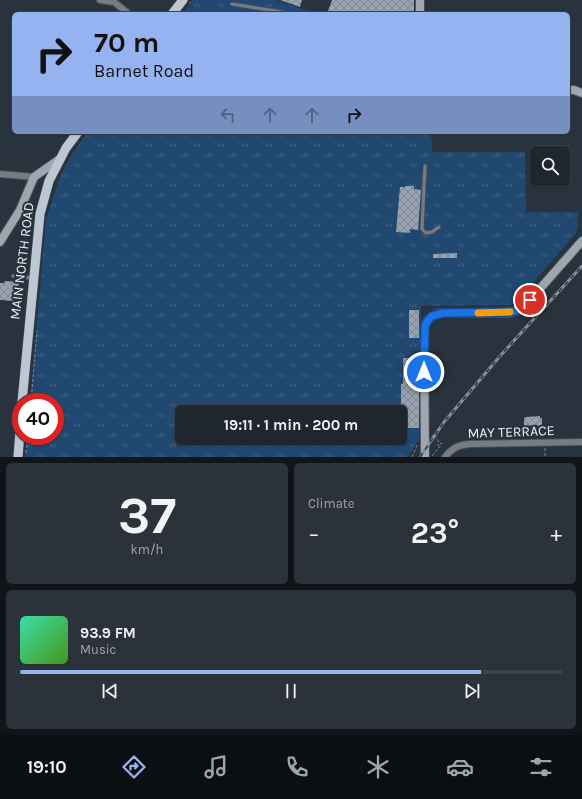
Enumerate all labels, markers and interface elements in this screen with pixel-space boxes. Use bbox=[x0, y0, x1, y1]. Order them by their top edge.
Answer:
text: 70 m bbox=[94, 26, 159, 59]
icon: right bbox=[28, 28, 80, 80]
text: Barnet Road bbox=[94, 60, 194, 82]
icon: left bbox=[217, 104, 239, 126]
icon: ahead bbox=[259, 104, 281, 126]
icon: ahead bbox=[301, 104, 323, 126]
icon: right bbox=[343, 104, 365, 126]
map controls bbox=[530, 146, 570, 186]
button: search bbox=[530, 146, 570, 186]
street label: MAIN NORTH ROAD bbox=[6, 201, 38, 321]
pin bbox=[513, 283, 547, 317]
icon: arrive bbox=[519, 289, 541, 311]
position arrow bbox=[403, 351, 445, 393]
speed limit sign: 40 bbox=[12, 393, 64, 445]
text: 19:11 · 1 min · 200 m bbox=[224, 416, 358, 434]
street label: MAY TERRACE bbox=[467, 422, 555, 442]
text: 37 bbox=[118, 485, 176, 546]
text: Climate bbox=[308, 496, 354, 511]
text: 23° bbox=[411, 515, 459, 551]
text: − bbox=[308, 521, 320, 547]
text: + bbox=[550, 521, 562, 547]
text: km/h bbox=[131, 542, 163, 557]
text: 93.9 FM bbox=[80, 624, 136, 642]
text: Music bbox=[80, 642, 116, 657]
icon: previous bbox=[99, 680, 121, 702]
icon: pause bbox=[280, 680, 302, 702]
icon: next bbox=[461, 680, 483, 702]
icon: directions bbox=[120, 753, 148, 781]
icon: music bbox=[202, 753, 230, 781]
icon: phone bbox=[283, 753, 311, 781]
icon: climate bbox=[364, 753, 392, 781]
icon: car bbox=[446, 753, 474, 781]
icon: filters bbox=[527, 753, 555, 781]
text: 19:10 bbox=[27, 756, 67, 778]

